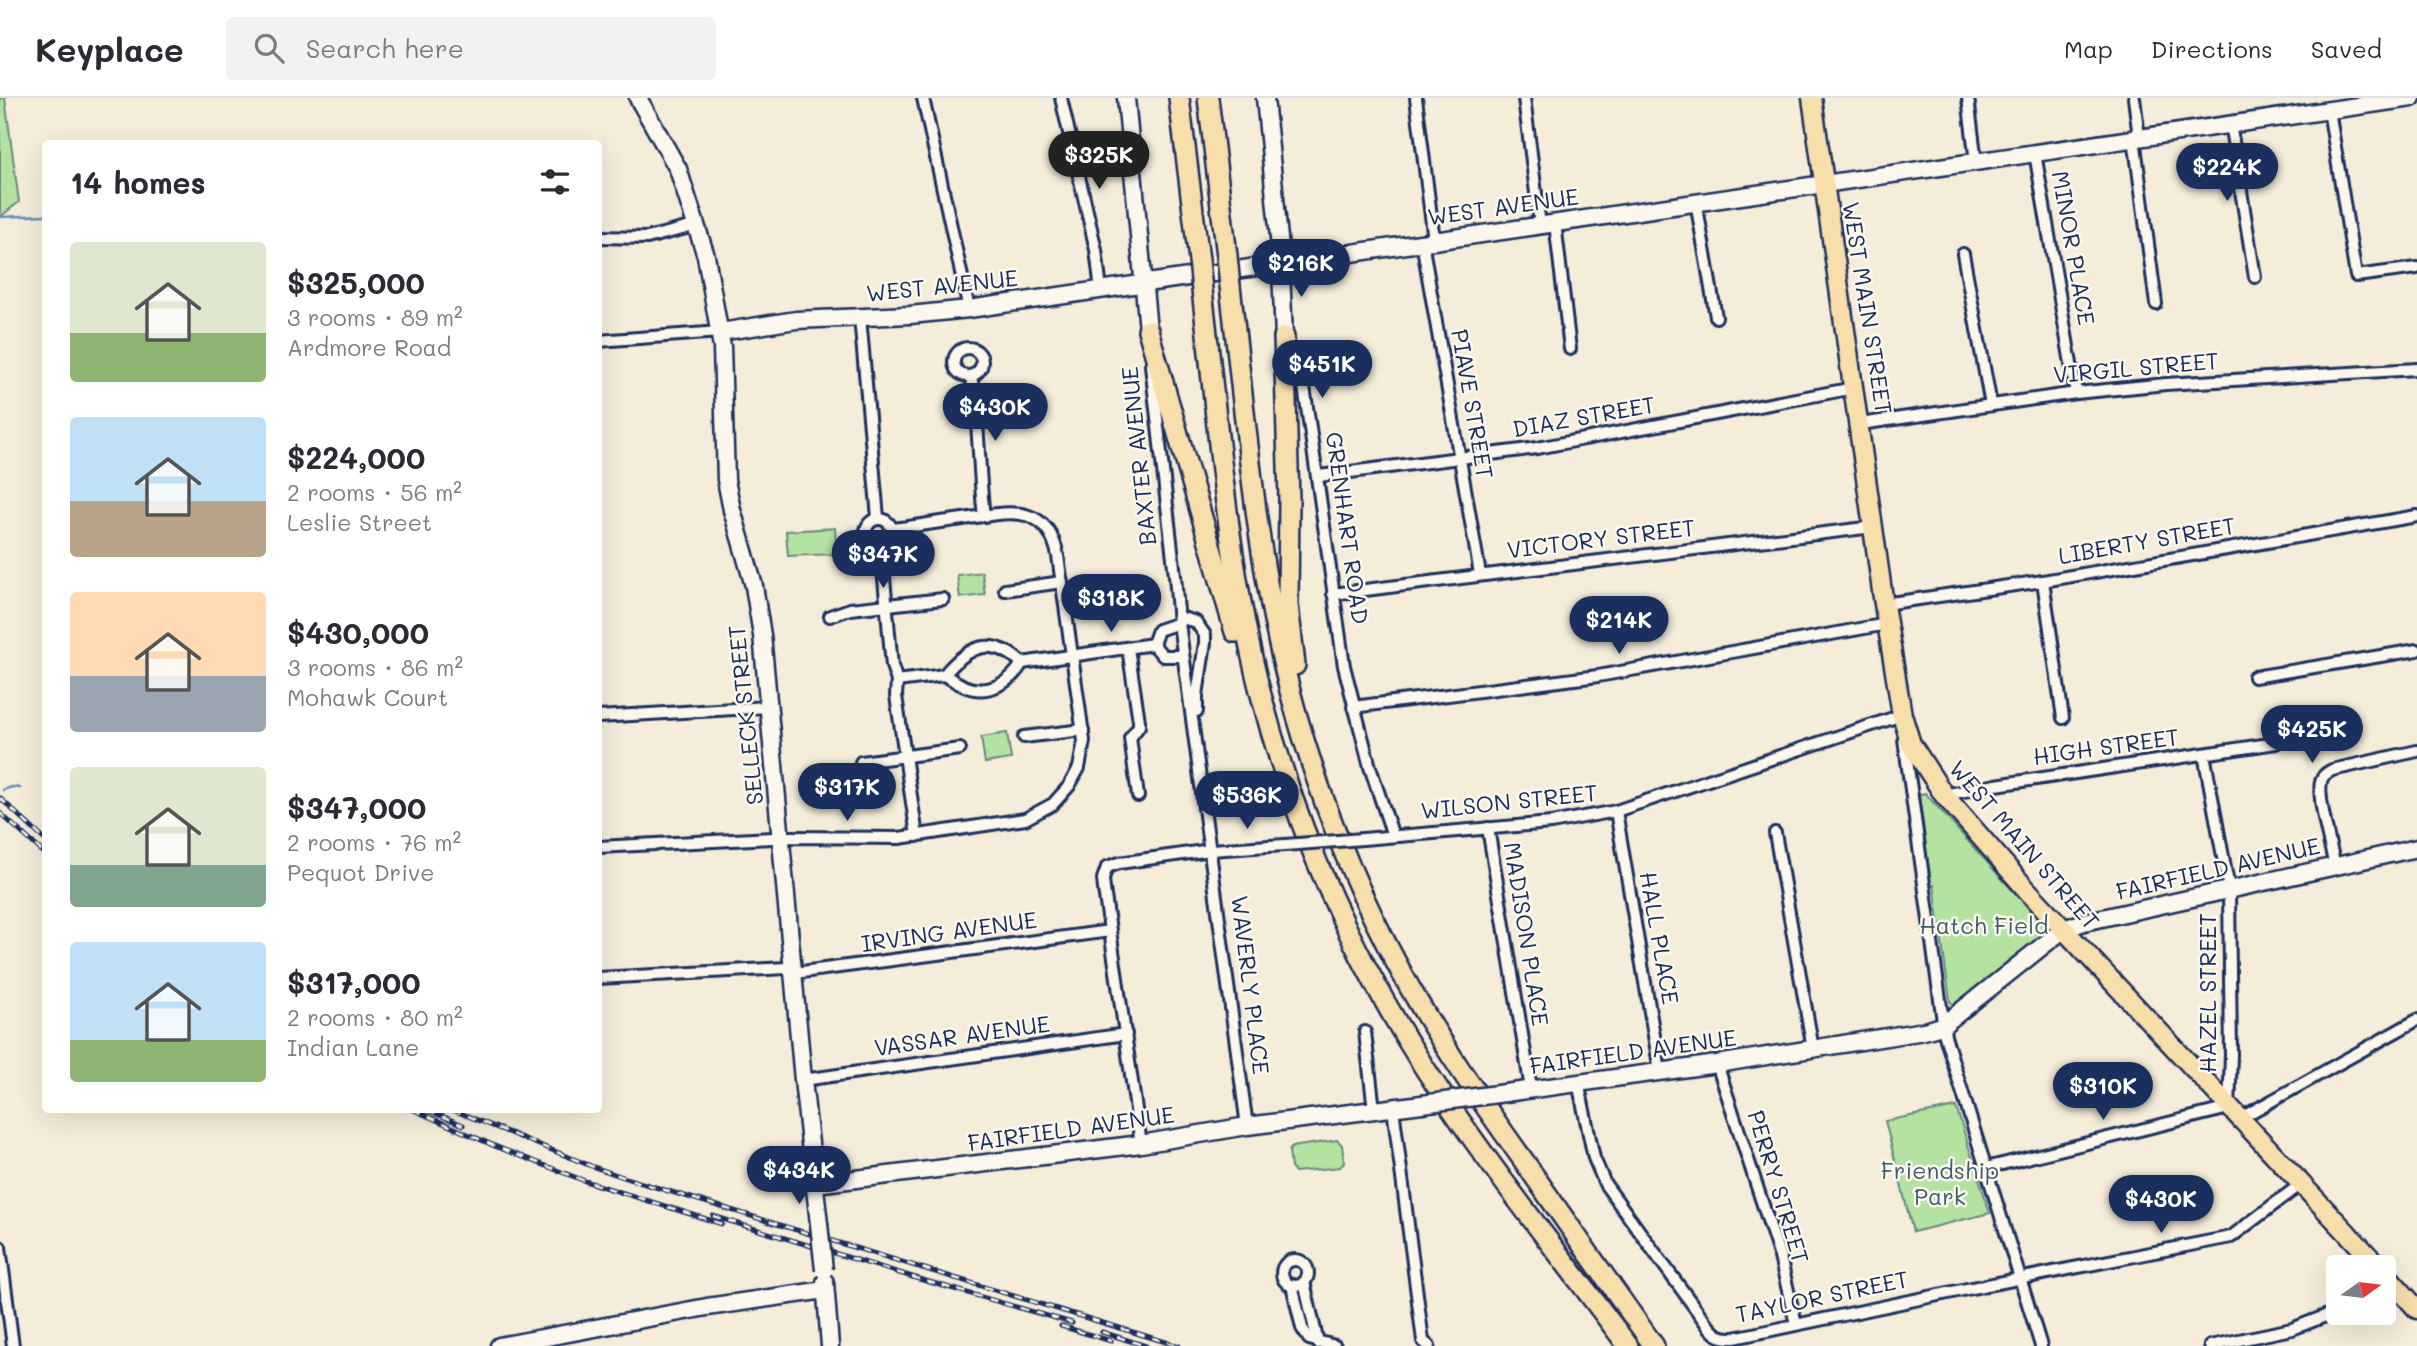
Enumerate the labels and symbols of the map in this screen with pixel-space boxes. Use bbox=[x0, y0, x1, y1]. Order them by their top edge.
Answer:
pin: $325K bbox=[1050, 132, 1148, 191]
pin: $224K bbox=[2178, 144, 2276, 203]
street label: MINOR PLACE bbox=[2046, 168, 2102, 327]
street label: WEST AVENUE bbox=[1425, 181, 1580, 231]
street label: WEST MAIN STREET bbox=[1836, 199, 1900, 416]
pin: $216K bbox=[1252, 240, 1350, 299]
street label: WEST AVENUE bbox=[865, 262, 1019, 308]
street label: PIAVE STREET bbox=[1445, 327, 1501, 481]
pin: $451K bbox=[1273, 341, 1371, 400]
street label: VIRGIL STREET bbox=[2052, 345, 2220, 389]
street label: BAXTER AVENUE bbox=[1114, 365, 1162, 547]
pin: $430K bbox=[946, 384, 1044, 443]
street label: DIAZ STREET bbox=[1510, 389, 1657, 443]
street label: GRENHART ROAD bbox=[1320, 430, 1376, 626]
street label: LIBERTY STREET bbox=[2056, 510, 2238, 570]
street label: VICTORY STREET bbox=[1505, 512, 1697, 564]
pin: $347K bbox=[834, 531, 932, 590]
pin: $318K bbox=[1062, 574, 1160, 634]
pin: $214K bbox=[1570, 596, 1668, 656]
street label: SELLECK STREET bbox=[721, 624, 769, 807]
pin: $425K bbox=[2263, 706, 2361, 765]
street label: HIGH STREET bbox=[2031, 721, 2181, 771]
street label: WEST MAIN STREET bbox=[1943, 753, 2107, 935]
pin: $317K bbox=[798, 764, 896, 823]
pin: $536K bbox=[1198, 772, 1296, 831]
street label: WILSON STREET bbox=[1419, 777, 1599, 825]
street label: FAIRFIELD AVENUE bbox=[2113, 830, 2323, 906]
street label: MADISON PLACE bbox=[1498, 840, 1556, 1028]
street label: HALL PLACE bbox=[1634, 869, 1686, 1006]
street label: WAVERLY PLACE bbox=[1225, 894, 1277, 1076]
street label: IRVING AVENUE bbox=[859, 904, 1039, 958]
park label: Hatch Field bbox=[1919, 910, 2049, 940]
street label: HAZEL STREET bbox=[2192, 913, 2222, 1073]
street label: VASSAR AVENUE bbox=[872, 1008, 1052, 1062]
street label: FAIRFIELD AVENUE bbox=[1528, 1022, 1738, 1080]
pin: $310K bbox=[2054, 1062, 2152, 1122]
street label: FAIRFIELD AVENUE bbox=[966, 1099, 1176, 1157]
street label: PERRY STREET bbox=[1741, 1106, 1817, 1267]
pin: $434K bbox=[750, 1146, 848, 1206]
park label: Friendship Park bbox=[1881, 1155, 1999, 1211]
pin: $430K bbox=[2112, 1176, 2210, 1235]
north arrow bbox=[2326, 1255, 2396, 1325]
street label: TAYLOR STREET bbox=[1733, 1263, 1911, 1329]

